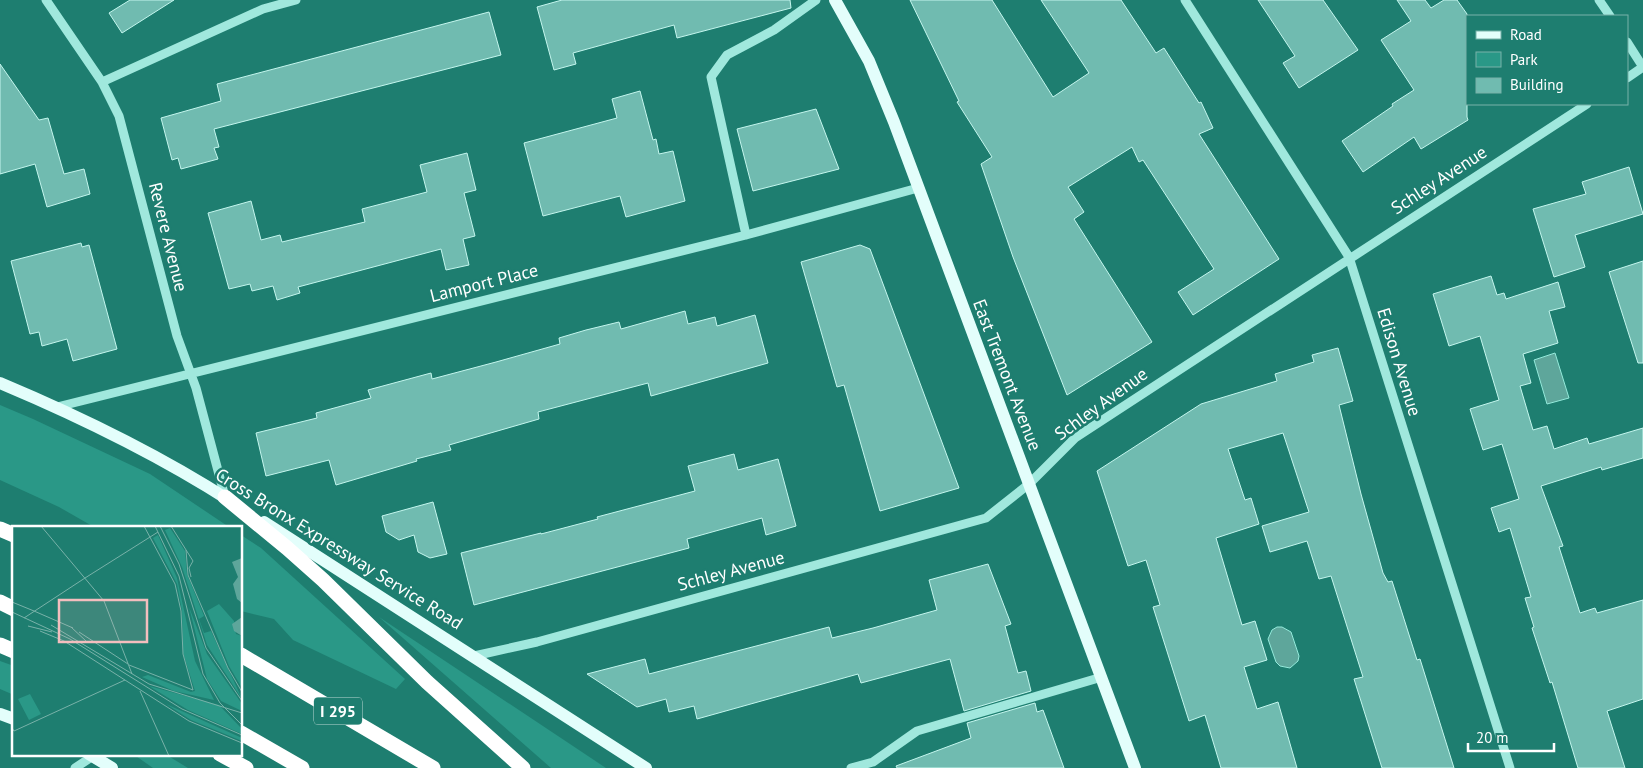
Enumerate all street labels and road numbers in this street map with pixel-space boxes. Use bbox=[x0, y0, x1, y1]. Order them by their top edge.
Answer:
street label: Schley Avenue bbox=[1386, 140, 1491, 219]
street label: Revere Avenue bbox=[144, 180, 193, 294]
street label: Lamport Place bbox=[427, 258, 540, 307]
street label: East Tremont Avenue bbox=[968, 296, 1047, 454]
street label: Edison Avenue bbox=[1372, 305, 1427, 419]
street label: Schley Avenue bbox=[1050, 362, 1152, 445]
street label: Cross Bronx Expressway Service Road bbox=[211, 463, 467, 634]
street label: Schley Avenue bbox=[675, 545, 787, 596]
road number: I 295 bbox=[314, 698, 362, 724]

